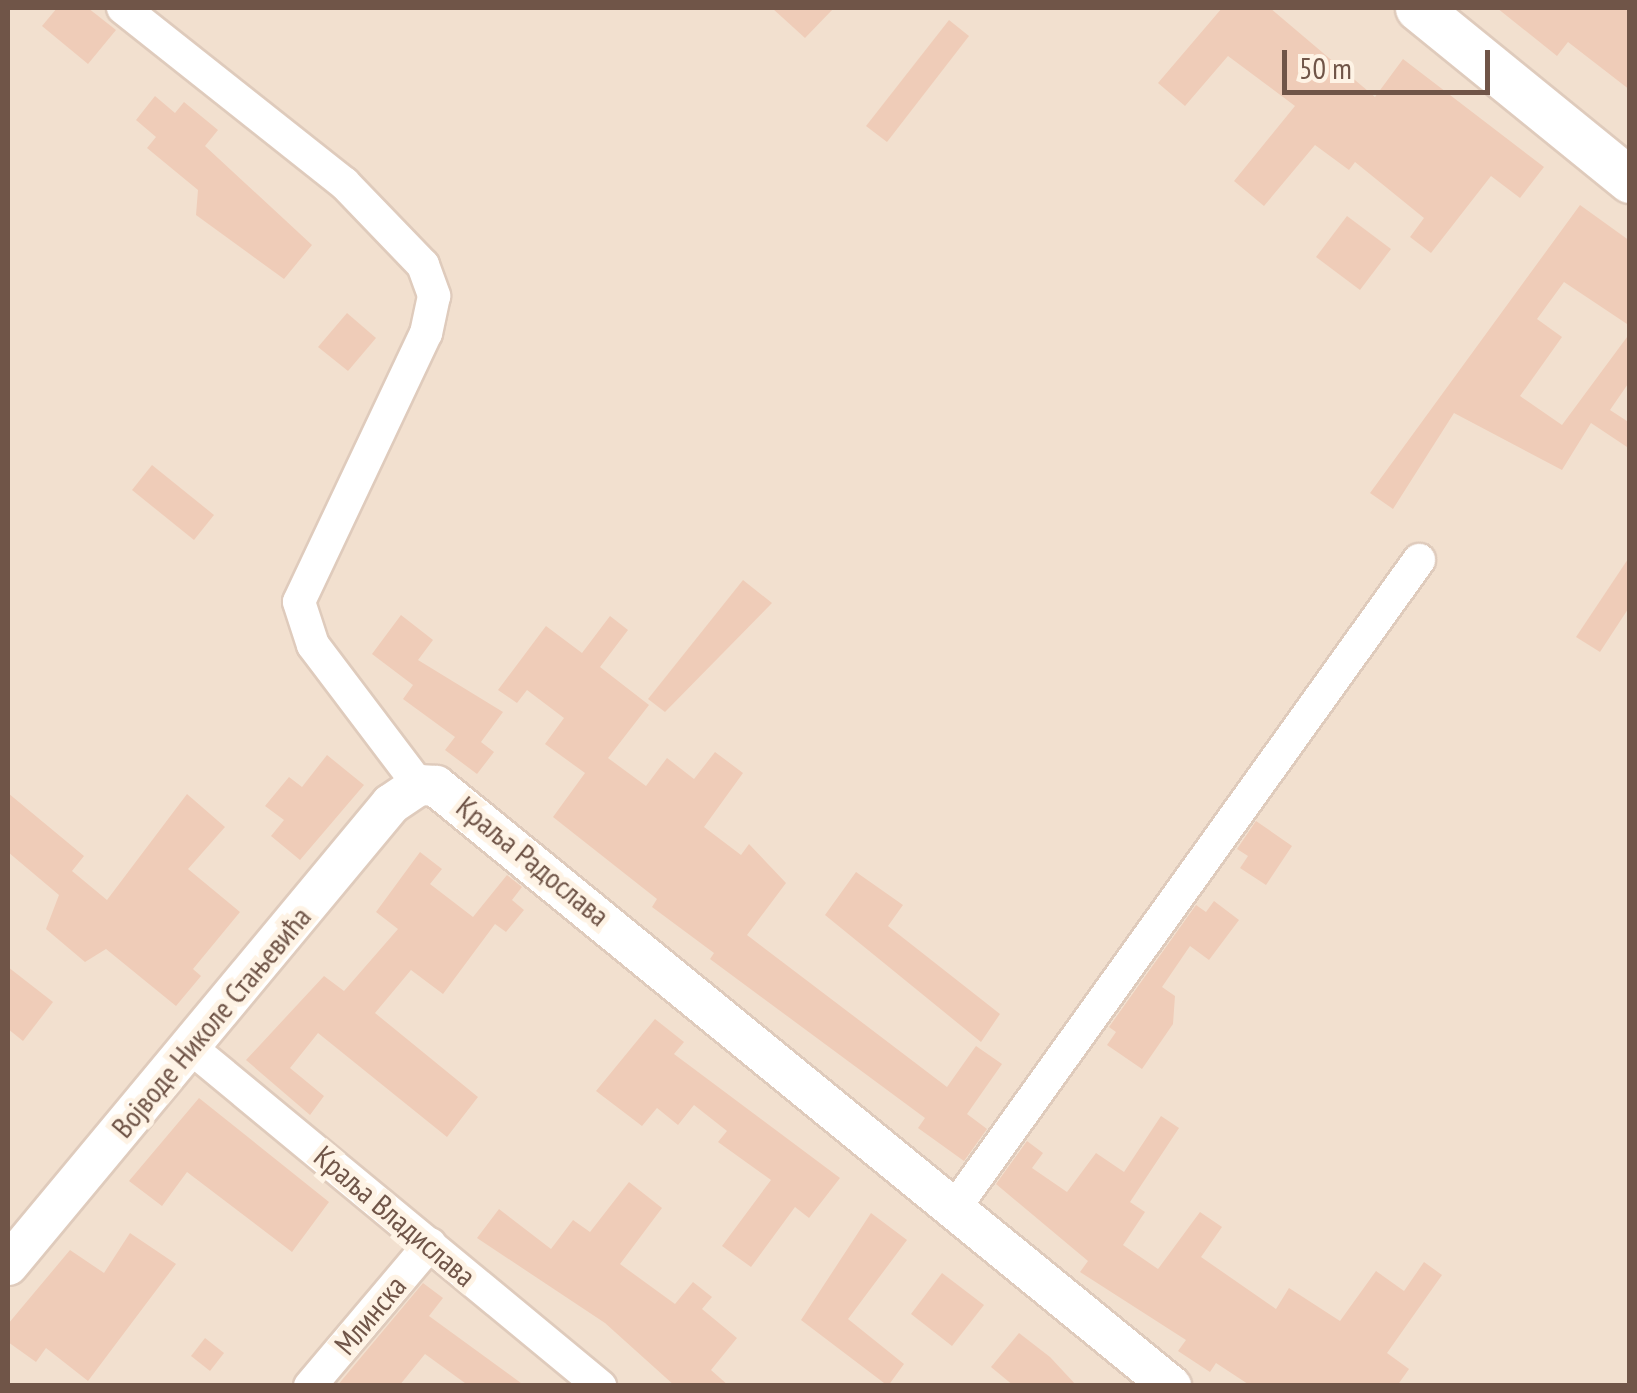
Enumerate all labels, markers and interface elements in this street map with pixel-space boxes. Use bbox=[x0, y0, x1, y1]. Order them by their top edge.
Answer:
scale bar bbox=[1287, 30, 1494, 92]
text: 50 m bbox=[1299, 48, 1352, 87]
street label: Краља Радослава bbox=[450, 789, 616, 933]
street label: Војводе Николе Стањевића bbox=[104, 899, 318, 1145]
street label: Краља Владислава bbox=[307, 1138, 483, 1294]
street label: Млинска bbox=[327, 1268, 413, 1362]

